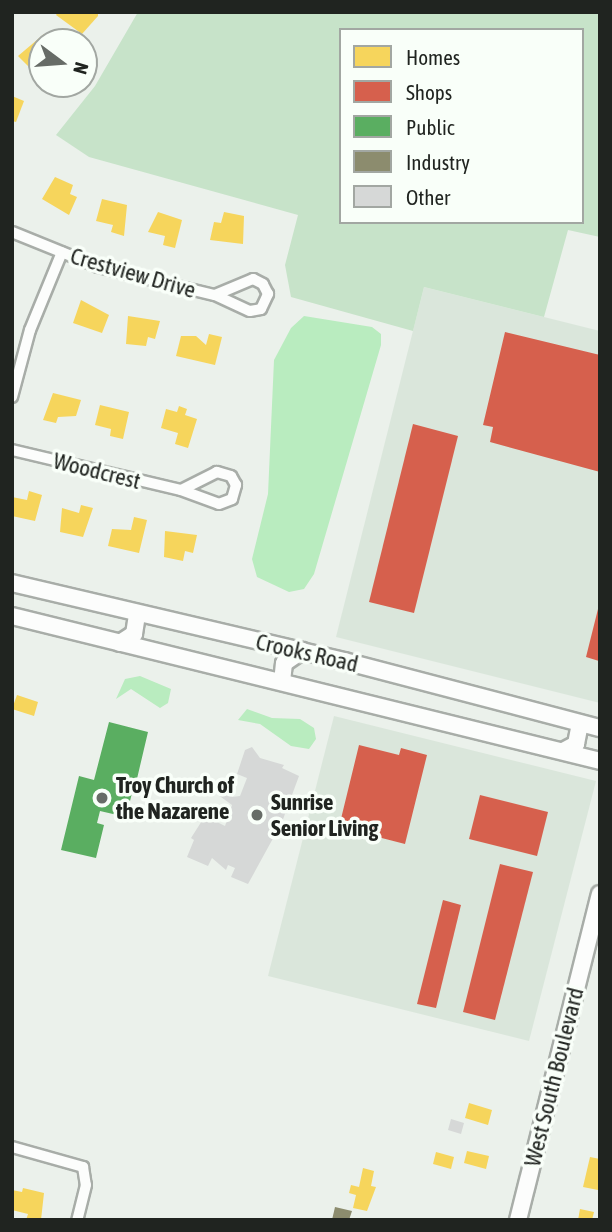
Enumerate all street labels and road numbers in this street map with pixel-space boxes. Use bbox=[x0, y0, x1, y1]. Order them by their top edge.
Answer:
street label: Crestview Drive bbox=[67, 242, 199, 304]
street label: Woodcrest bbox=[50, 447, 144, 495]
street label: Crooks Road bbox=[253, 628, 361, 678]
street label: West South Boulevard bbox=[518, 985, 590, 1169]

